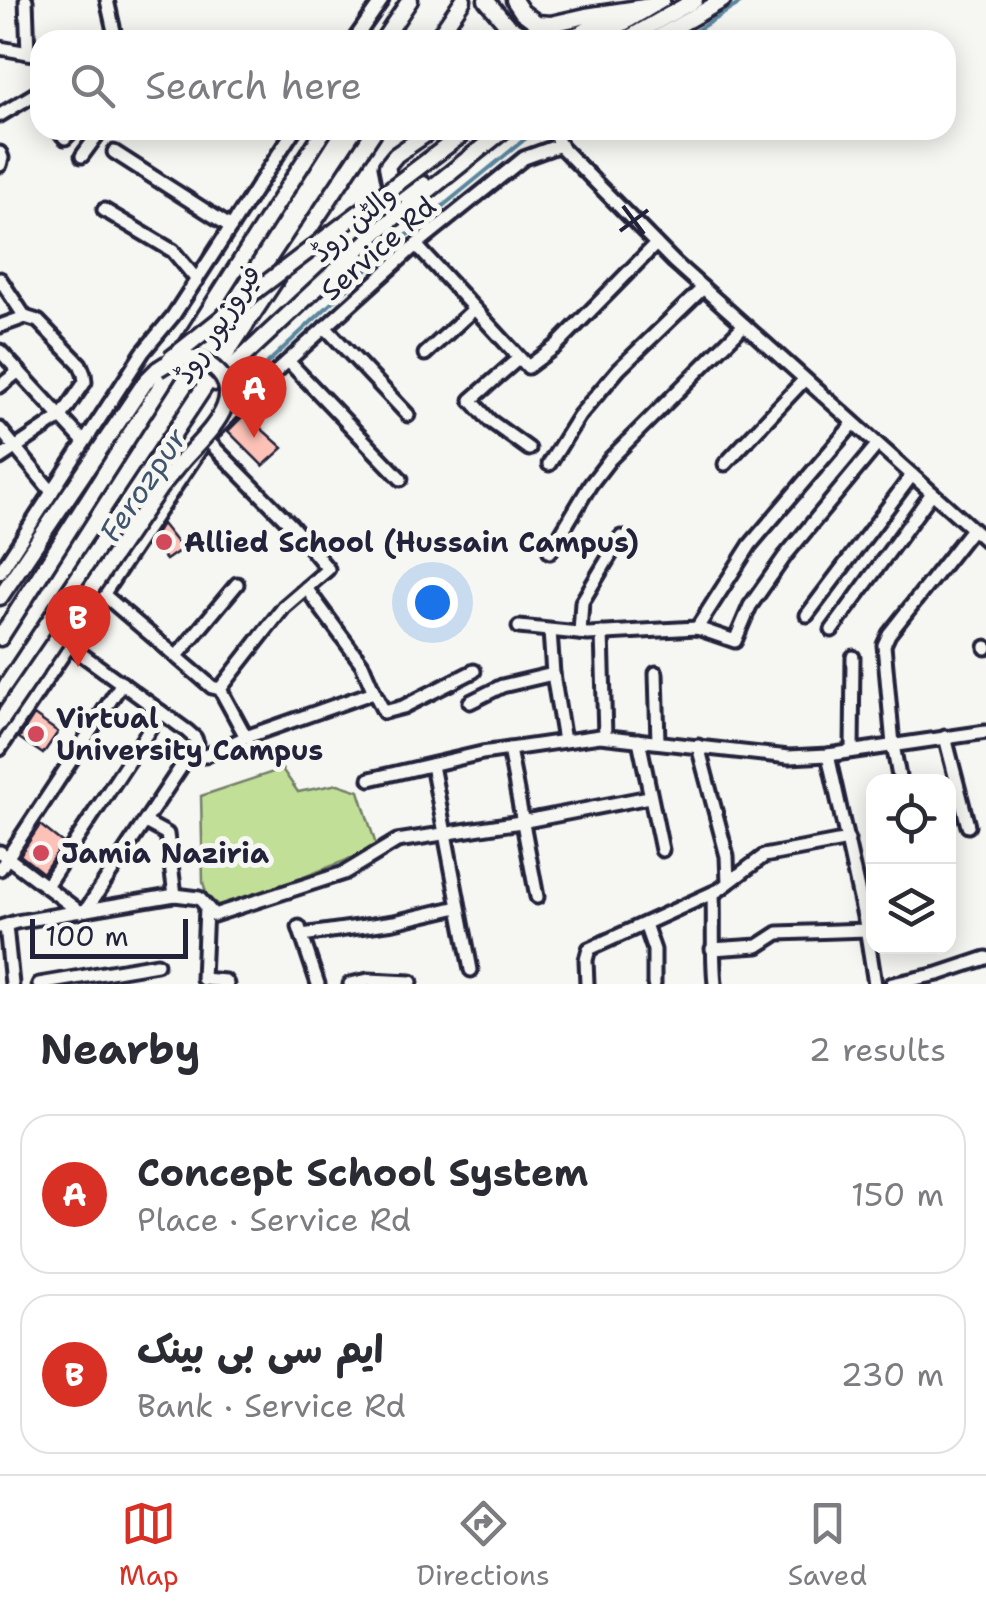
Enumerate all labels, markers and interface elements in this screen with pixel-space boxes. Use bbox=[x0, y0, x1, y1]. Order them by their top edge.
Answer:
search box bbox=[30, 30, 956, 140]
icon: search bbox=[65, 58, 120, 113]
text: Search here bbox=[145, 60, 362, 111]
street label: والٹن روڈ bbox=[302, 175, 404, 271]
street label: Service Rd bbox=[312, 187, 444, 309]
street label: فیروزپور روڈ bbox=[164, 257, 270, 391]
pin: A bbox=[222, 356, 286, 438]
water label: Ferozpur bbox=[90, 419, 197, 550]
place label: Allied School (Hussain Campus) bbox=[184, 523, 639, 561]
marker: Allied School (Hussain Campus) bbox=[153, 531, 175, 553]
your location bbox=[407, 577, 458, 628]
pin: B bbox=[46, 584, 110, 667]
place label: Virtual University Campus bbox=[56, 699, 323, 769]
marker: Virtual University Campus bbox=[25, 723, 47, 745]
map controls bbox=[866, 774, 956, 954]
button: locate bbox=[866, 774, 956, 864]
place label: Jamia Naziria bbox=[61, 834, 269, 872]
marker: Jamia Naziria bbox=[30, 842, 52, 864]
button: layers bbox=[866, 864, 956, 954]
scale bar bbox=[30, 914, 188, 958]
text: 100 m bbox=[45, 917, 129, 955]
text: Nearby bbox=[40, 1021, 200, 1077]
text: 2 results bbox=[809, 1028, 946, 1071]
text: Concept School System bbox=[137, 1147, 588, 1198]
text: A bbox=[62, 1173, 87, 1216]
text: 150 m bbox=[851, 1173, 944, 1216]
text: Place · Service Rd bbox=[137, 1198, 411, 1241]
text: ایم سی بی بینک bbox=[137, 1324, 383, 1375]
text: B bbox=[65, 1353, 84, 1396]
text: 230 m bbox=[841, 1353, 944, 1396]
text: Bank · Service Rd bbox=[137, 1384, 406, 1427]
tab: Map bbox=[119, 1496, 179, 1594]
tab: Directions bbox=[416, 1496, 550, 1594]
tab: Saved bbox=[788, 1496, 867, 1594]

